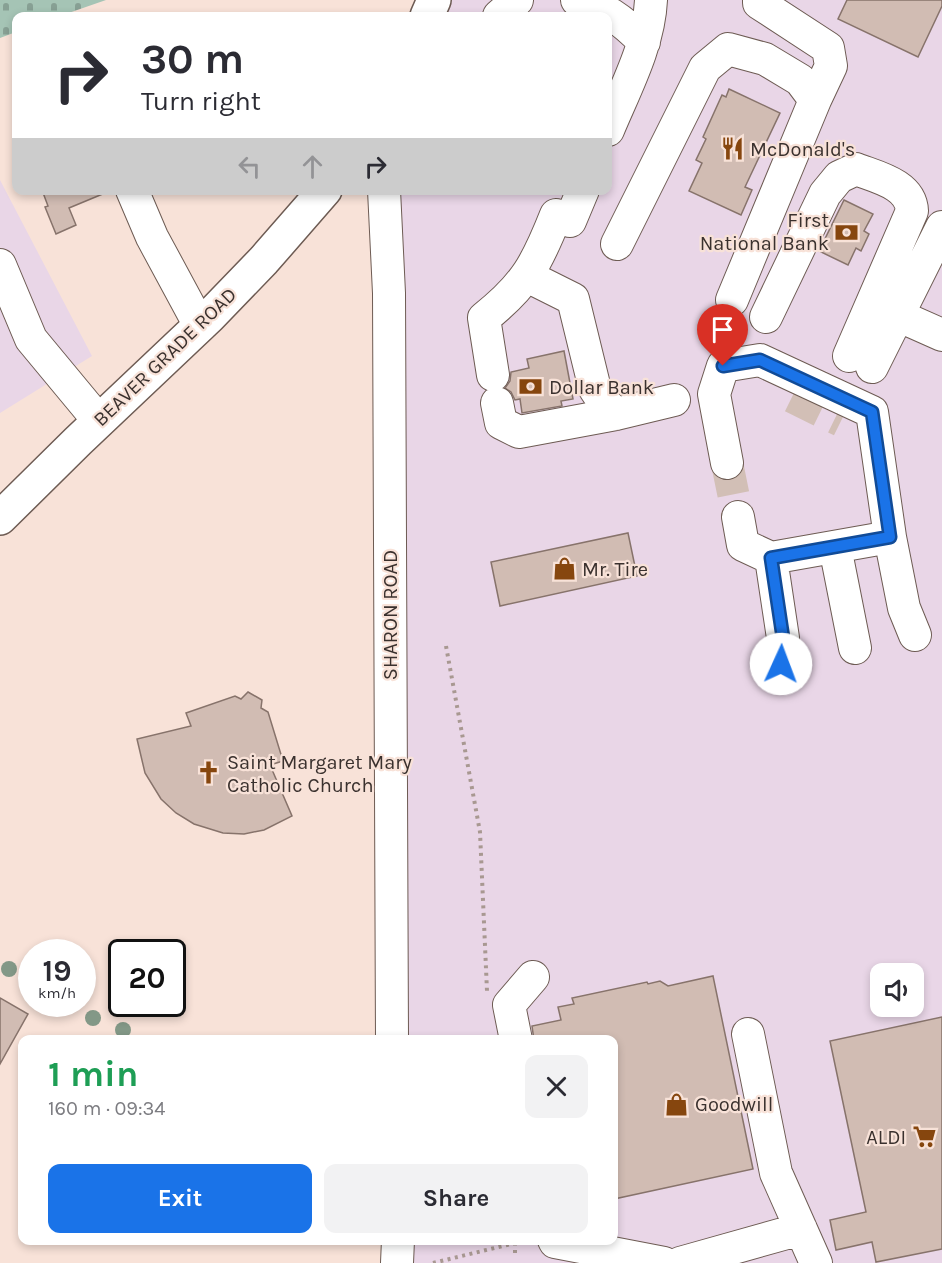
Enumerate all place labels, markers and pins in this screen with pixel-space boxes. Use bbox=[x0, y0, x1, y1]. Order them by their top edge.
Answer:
restaurant icon: McDonald's bbox=[719, 136, 745, 162]
place label: McDonald's bbox=[750, 138, 855, 161]
place label: First National Bank bbox=[700, 209, 829, 255]
bank icon: First National Bank bbox=[834, 219, 860, 245]
pin bbox=[697, 304, 748, 366]
bank icon: Dollar Bank bbox=[518, 374, 544, 400]
place label: Dollar Bank bbox=[549, 376, 654, 399]
shop icon: Mr. Tire bbox=[551, 556, 577, 582]
place label: Mr. Tire bbox=[582, 558, 648, 581]
place label: Saint Margaret Mary Catholic Church bbox=[227, 751, 412, 797]
church icon: Saint Margaret Mary Catholic Church bbox=[196, 760, 222, 786]
shop icon: Goodwill bbox=[664, 1091, 690, 1117]
place label: Goodwill bbox=[695, 1093, 773, 1116]
supermarket icon: ALDI bbox=[911, 1124, 937, 1150]
place label: ALDI bbox=[866, 1126, 906, 1149]

